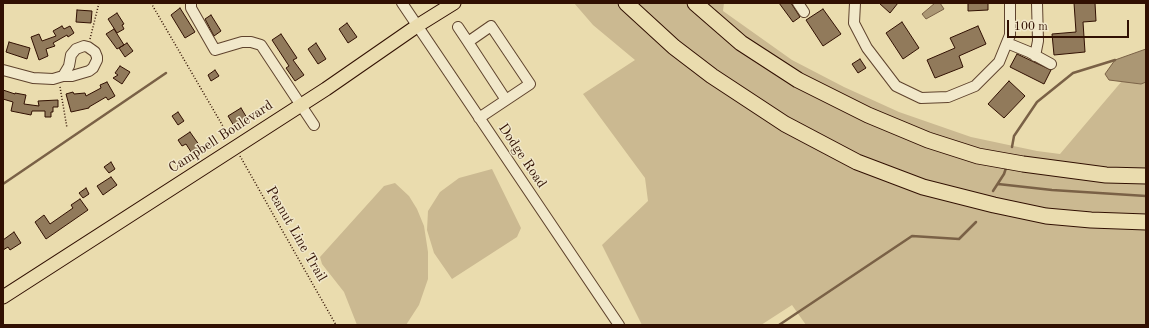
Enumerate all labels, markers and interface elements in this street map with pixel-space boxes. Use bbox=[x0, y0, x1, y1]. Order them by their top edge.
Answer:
scale bar bbox=[1009, 12, 1131, 38]
text: 100 m bbox=[1014, 21, 1048, 33]
street label: Campbell Boulevard bbox=[166, 97, 276, 177]
street label: Dodge Road bbox=[494, 121, 550, 191]
street label: Peanut Line Trail bbox=[262, 183, 330, 285]

